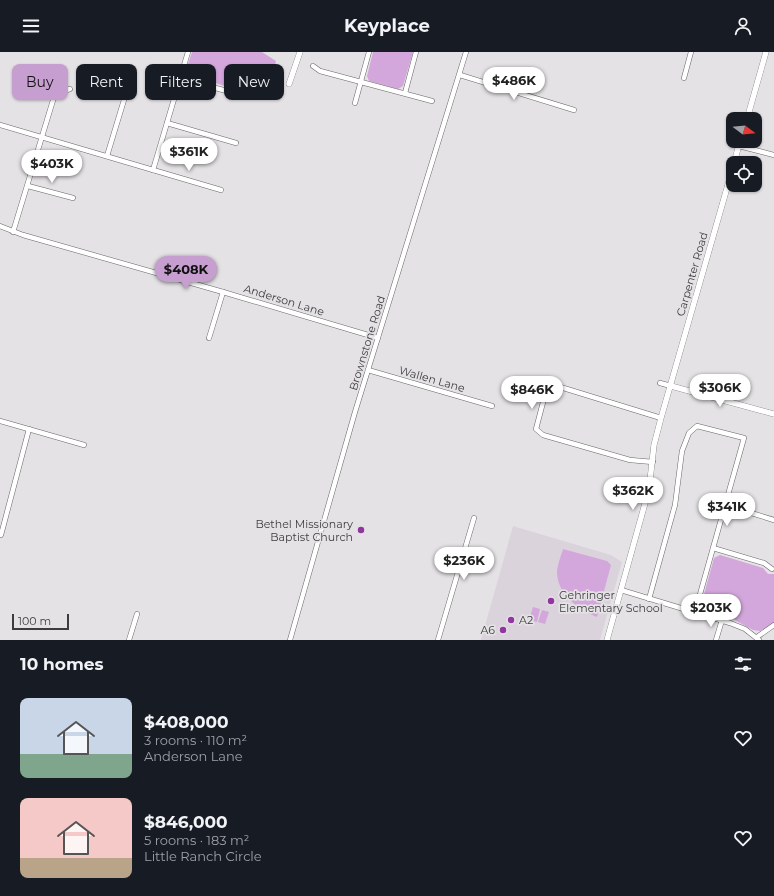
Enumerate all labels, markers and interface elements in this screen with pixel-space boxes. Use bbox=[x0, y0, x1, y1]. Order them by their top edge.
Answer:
icon: menu bbox=[20, 15, 42, 37]
text: Keyplace bbox=[344, 15, 430, 37]
icon: person bbox=[732, 15, 754, 37]
chip: Buy bbox=[12, 64, 68, 100]
chip: Rent bbox=[76, 64, 137, 100]
chip: Filters bbox=[145, 64, 216, 100]
chip: New bbox=[224, 64, 284, 100]
pin: $486K bbox=[486, 67, 542, 101]
text: $486K bbox=[492, 72, 536, 88]
north arrow bbox=[726, 112, 762, 148]
map controls bbox=[726, 112, 762, 192]
pin: $361K bbox=[161, 138, 217, 172]
text: $361K bbox=[170, 143, 208, 159]
pin: $403K bbox=[24, 150, 80, 184]
text: $403K bbox=[30, 155, 74, 171]
button: locate bbox=[726, 156, 762, 192]
street label: Carpenter Road bbox=[673, 230, 711, 318]
pin: $408K bbox=[158, 256, 214, 290]
text: $408K bbox=[164, 261, 208, 277]
street label: Anderson Lane bbox=[242, 281, 326, 319]
street label: Brownstone Road bbox=[346, 294, 388, 392]
street label: Wallen Lane bbox=[397, 363, 467, 395]
pin: $306K bbox=[692, 374, 748, 408]
pin: $846K bbox=[504, 376, 560, 410]
text: $306K bbox=[699, 379, 741, 395]
text: $846K bbox=[510, 381, 554, 397]
pin: $362K bbox=[605, 477, 661, 511]
text: $362K bbox=[612, 482, 654, 498]
pin: $341K bbox=[699, 493, 755, 527]
text: $341K bbox=[707, 498, 747, 514]
place label: Bethel Missionary Baptist Church bbox=[255, 517, 353, 544]
marker: Bethel Missionary Baptist Church bbox=[356, 525, 366, 535]
pin: $236K bbox=[436, 547, 492, 581]
text: $236K bbox=[443, 552, 485, 568]
place label: Gehringer Elementary School bbox=[559, 588, 663, 615]
pin: $203K bbox=[683, 594, 739, 628]
marker: Gehringer Elementary School bbox=[546, 596, 556, 606]
text: $203K bbox=[690, 599, 732, 615]
scale bar bbox=[12, 612, 69, 631]
place label: A2 bbox=[519, 613, 533, 627]
text: 100 m bbox=[18, 614, 51, 628]
marker: A2 bbox=[506, 615, 516, 625]
place label: A6 bbox=[480, 623, 495, 637]
marker: A6 bbox=[498, 625, 508, 635]
icon: filters bbox=[732, 653, 754, 675]
text: 10 homes bbox=[20, 654, 104, 674]
text: $408,000 bbox=[144, 712, 229, 732]
icon: home bbox=[52, 714, 100, 762]
icon: heart bbox=[732, 727, 754, 749]
text: 3 rooms · 110 m² bbox=[144, 732, 247, 748]
text: Anderson Lane bbox=[144, 748, 243, 764]
text: $846,000 bbox=[144, 812, 228, 832]
icon: home bbox=[52, 814, 100, 862]
icon: heart bbox=[732, 827, 754, 849]
text: 5 rooms · 183 m² bbox=[144, 832, 249, 848]
text: Little Ranch Circle bbox=[144, 848, 262, 864]

